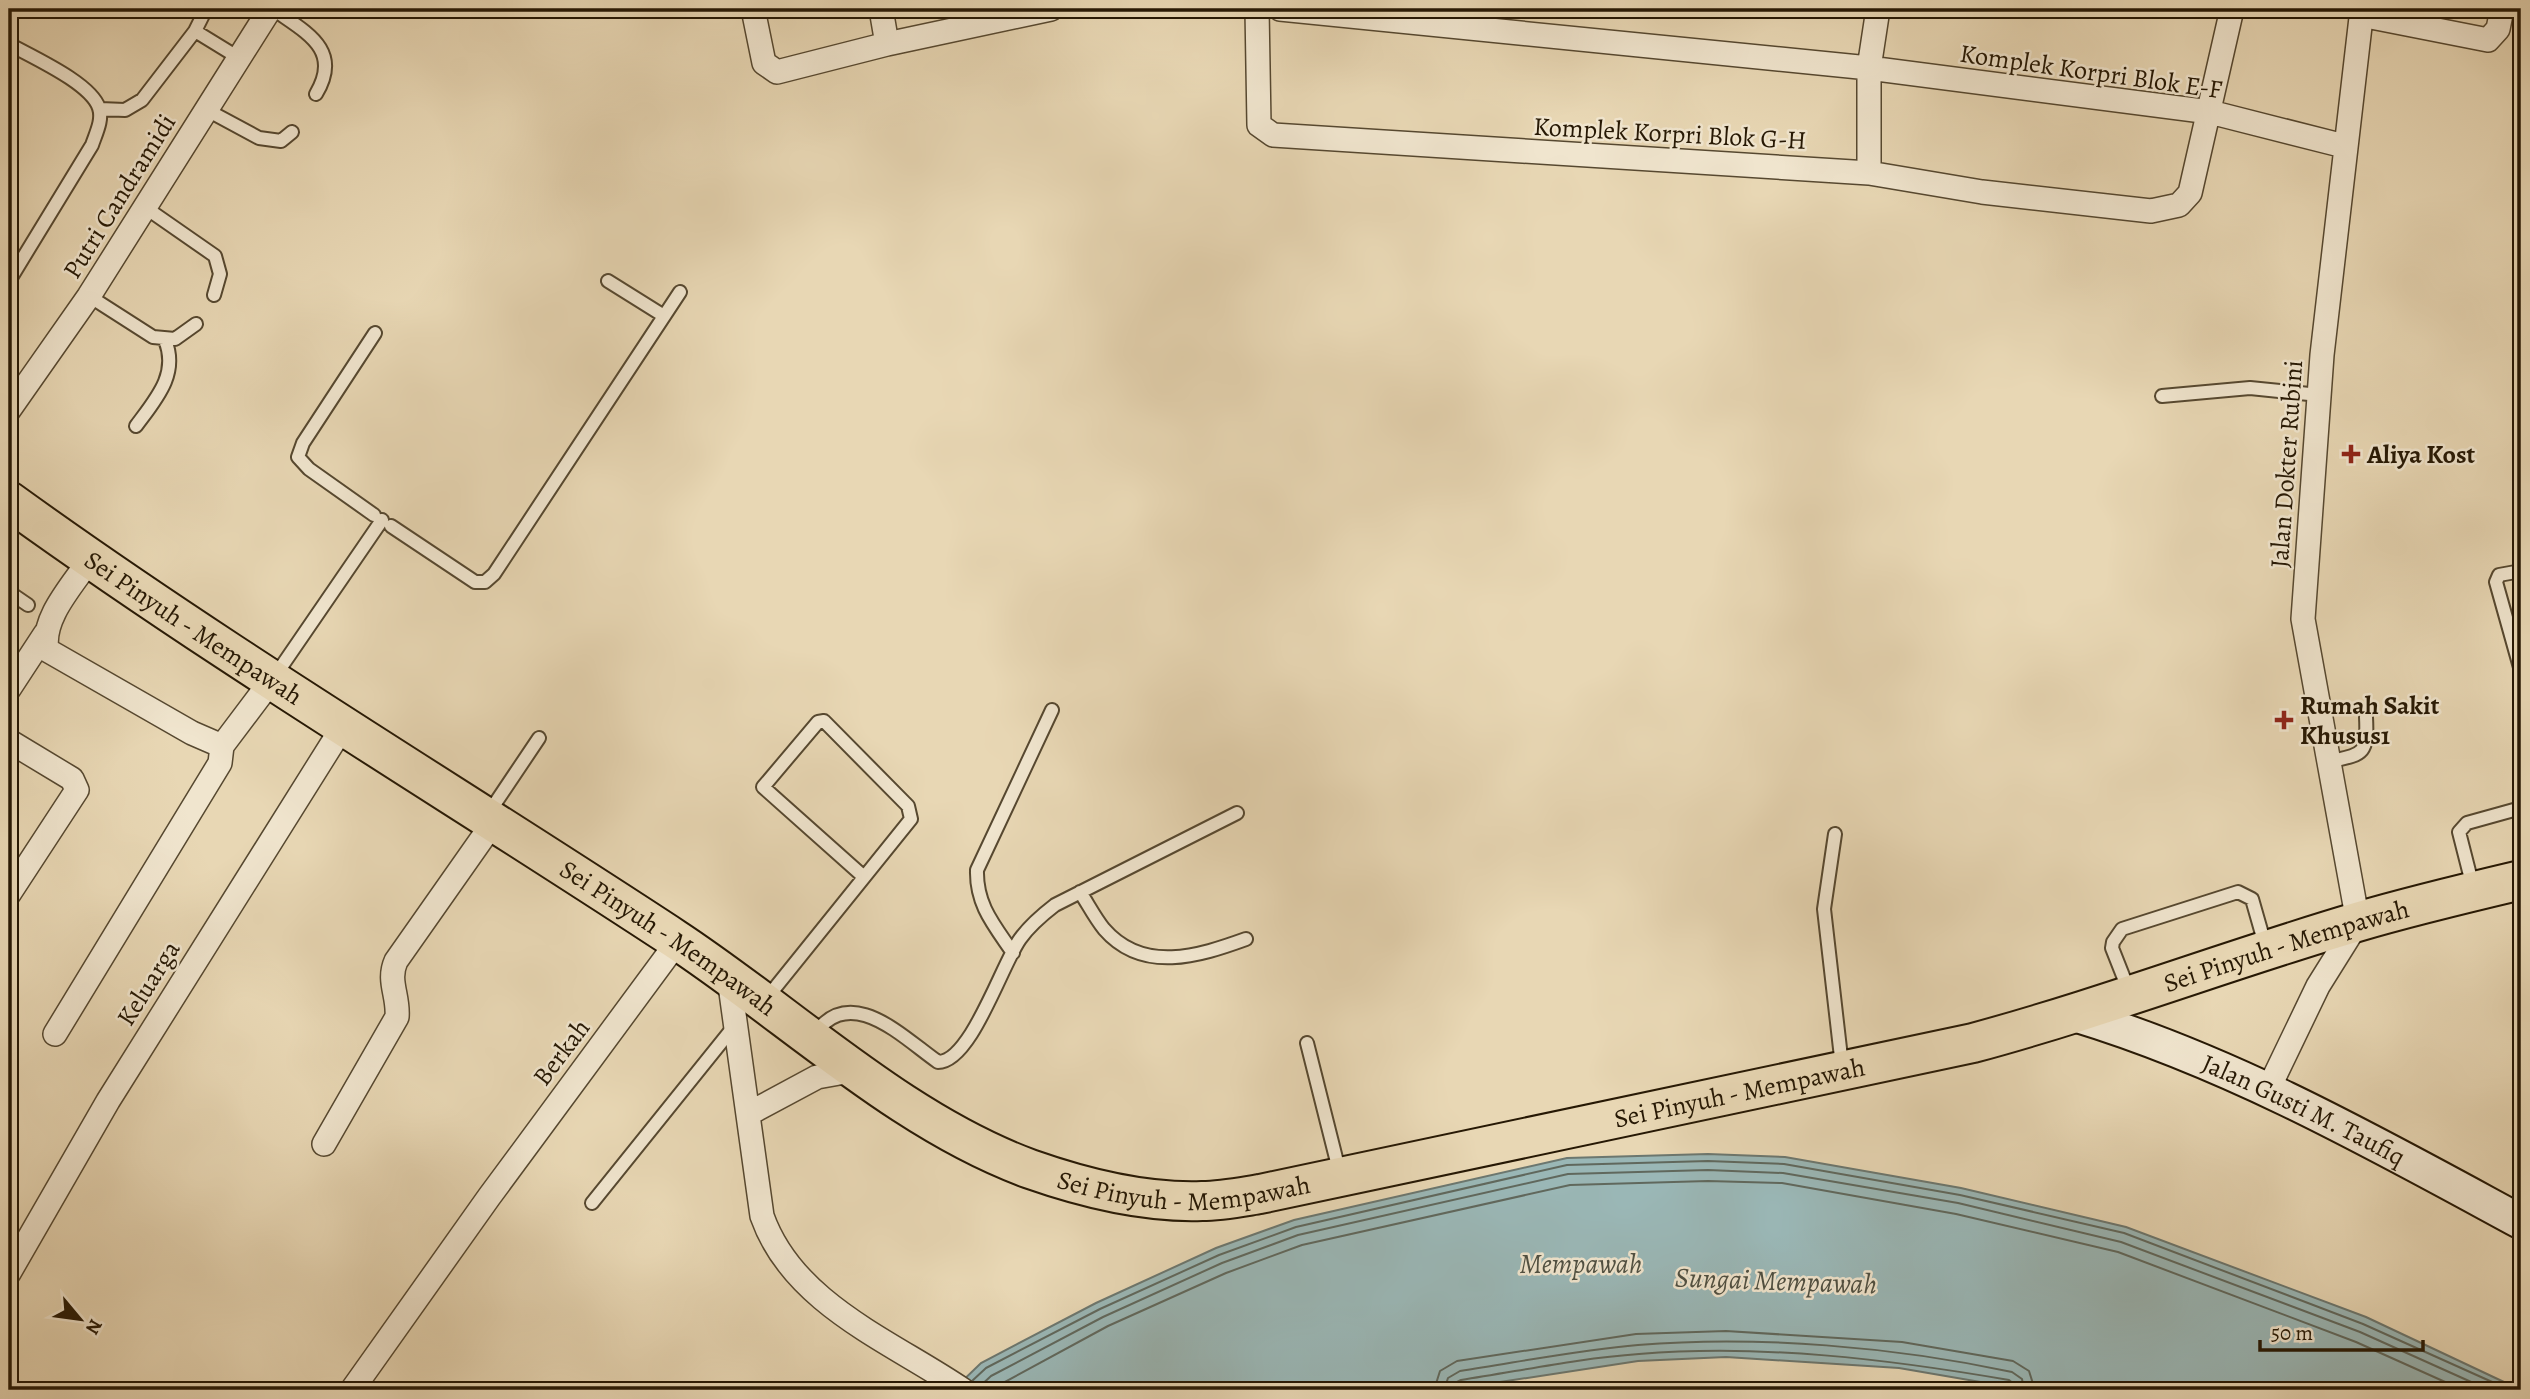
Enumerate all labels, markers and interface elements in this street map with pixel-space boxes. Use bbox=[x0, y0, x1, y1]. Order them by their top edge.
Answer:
street label: Komplek Korpri Blok E-F bbox=[1958, 36, 2224, 107]
street label: Putri Candramidi bbox=[55, 107, 184, 285]
street label: Komplek Korpri Blok G-H bbox=[1533, 109, 1807, 158]
street label: Jalan Dokter Rubini bbox=[2262, 359, 2311, 569]
place label: Aliya Kost bbox=[2366, 437, 2476, 472]
marker: Aliya Kost bbox=[2341, 444, 2361, 464]
street label: Sei Pinyuh - Mempawah bbox=[77, 543, 310, 713]
place label: Rumah Sakit Khusus1 bbox=[2300, 688, 2440, 753]
marker: Rumah Sakit Khusus1 bbox=[2274, 710, 2294, 730]
street label: Sei Pinyuh - Mempawah bbox=[553, 852, 784, 1024]
street label: Sei Pinyuh - Mempawah bbox=[2159, 891, 2413, 1001]
street label: Keluarga bbox=[109, 934, 188, 1033]
street label: Berkah bbox=[525, 1012, 598, 1093]
street label: Jalan Gusti M. Taufiq bbox=[2196, 1046, 2412, 1174]
street label: Sei Pinyuh - Mempawah bbox=[1611, 1049, 1868, 1137]
street label: Sei Pinyuh - Mempawah bbox=[1053, 1162, 1313, 1219]
water label: Mempawah bbox=[1520, 1245, 1642, 1283]
water label: Sungai Mempawah bbox=[1674, 1258, 1878, 1304]
north arrow bbox=[46, 1284, 116, 1354]
scale bar bbox=[2260, 1308, 2423, 1352]
text: N bbox=[79, 1314, 109, 1339]
text: 50 m bbox=[2271, 1319, 2313, 1347]

